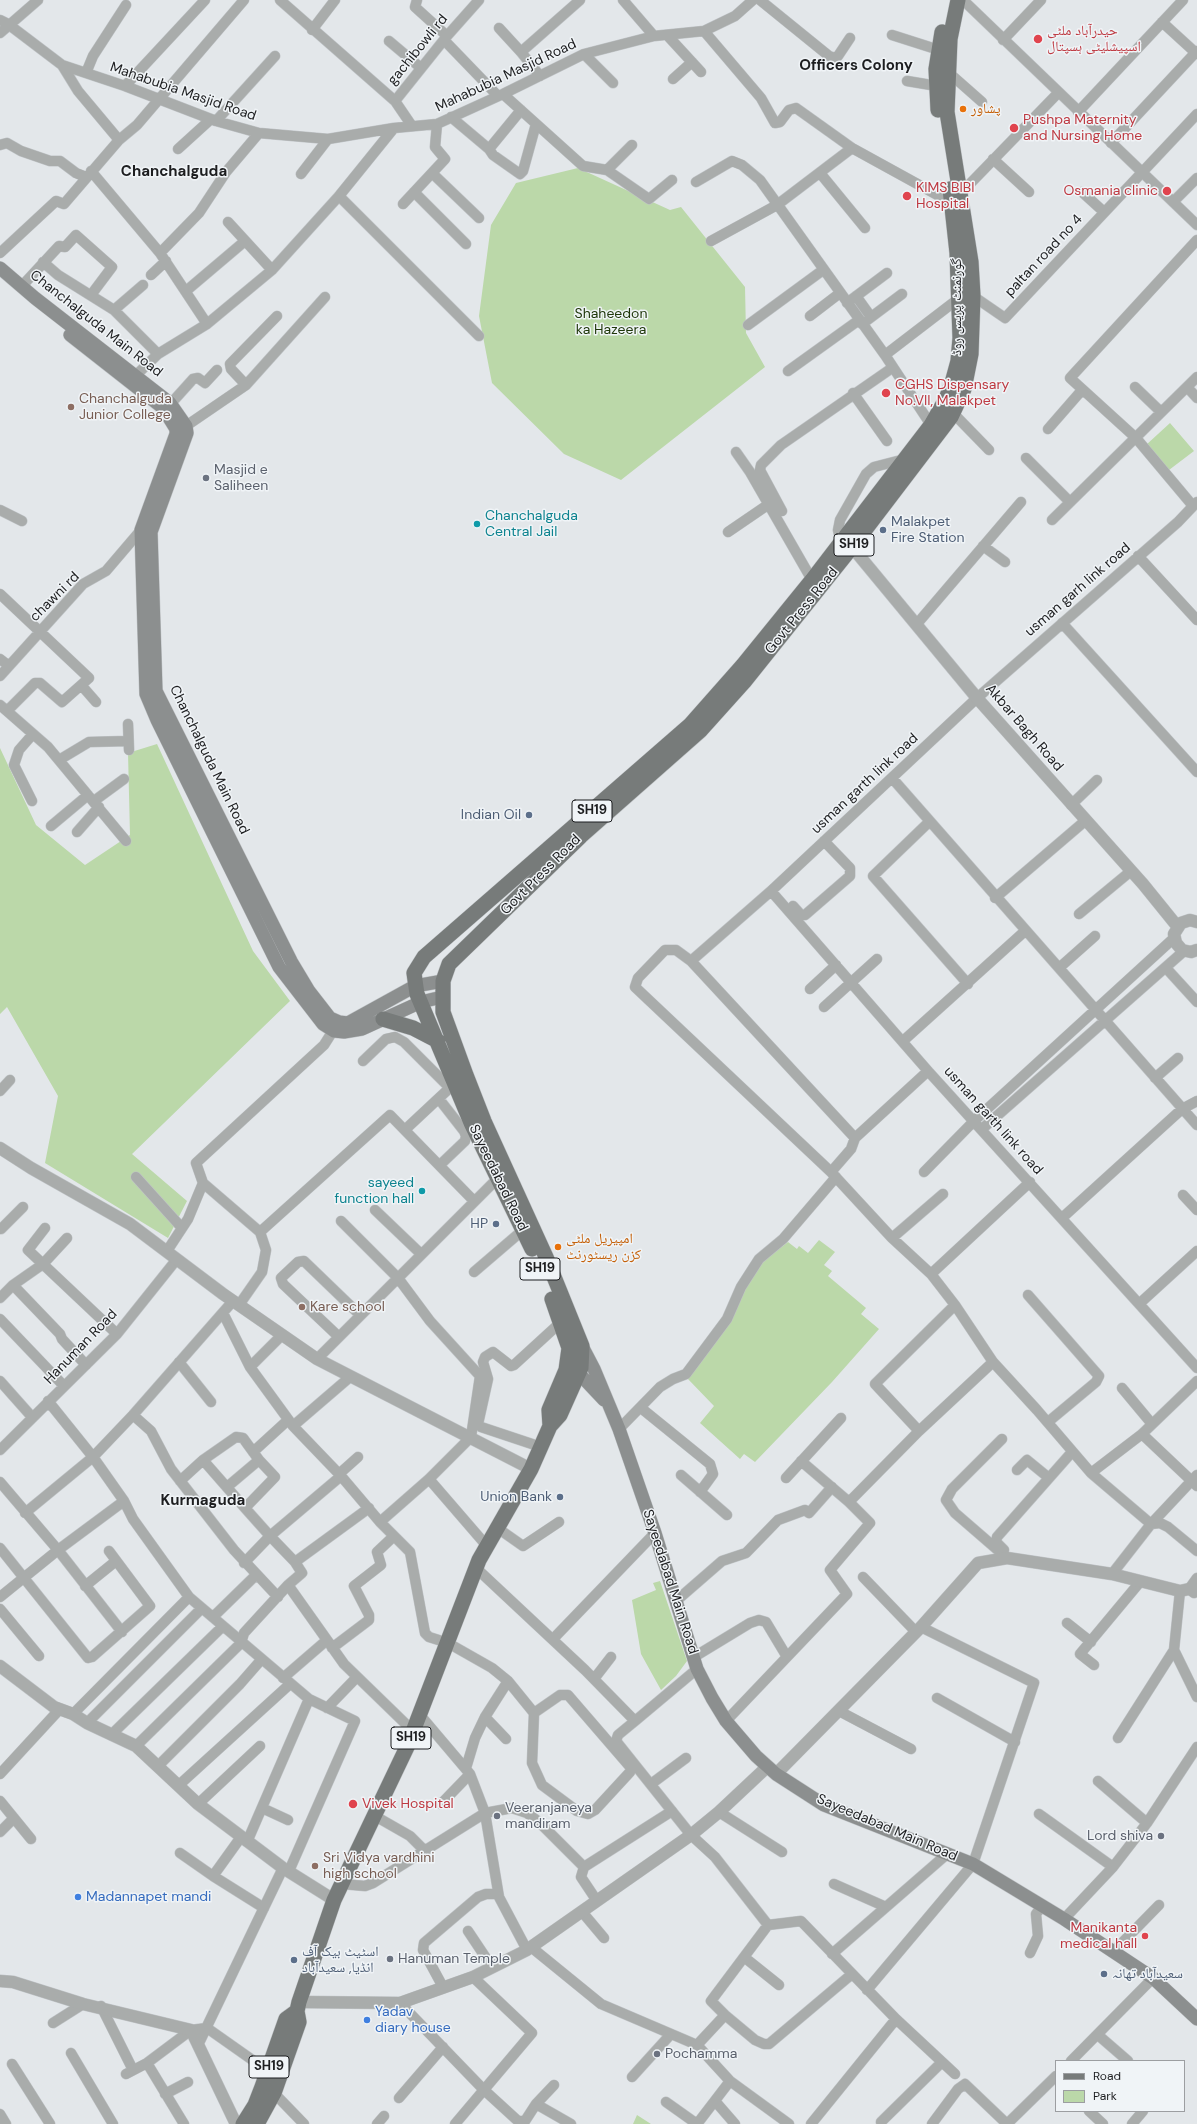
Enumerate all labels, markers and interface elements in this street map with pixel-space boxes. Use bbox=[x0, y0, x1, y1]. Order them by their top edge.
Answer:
street label: gachibowli rd bbox=[384, 11, 452, 89]
place label: حیدرآباد ملٹی اسپیشلیٹی ہسپتال bbox=[1047, 23, 1141, 56]
marker: حیدرآباد ملٹی اسپیشلیٹی ہسپتال bbox=[1032, 33, 1044, 45]
street label: Mahabubia Masjid Road bbox=[433, 36, 579, 116]
district label: Officers Colony bbox=[799, 57, 913, 75]
street label: Mahabubia Masjid Road bbox=[108, 59, 258, 125]
place label: پشاور bbox=[971, 101, 1001, 117]
marker: پشاور bbox=[958, 104, 968, 114]
place label: Pushpa Maternity and Nursing Home bbox=[1023, 112, 1142, 144]
marker: Pushpa Maternity and Nursing Home bbox=[1008, 122, 1020, 134]
district label: Chanchalguda bbox=[121, 163, 227, 181]
place label: KIMS BIBI Hospital bbox=[916, 180, 975, 212]
place label: Osmania clinic bbox=[1063, 183, 1158, 199]
marker: Osmania clinic bbox=[1161, 185, 1173, 197]
marker: KIMS BIBI Hospital bbox=[901, 190, 913, 202]
street label: paltan road no 4 bbox=[1002, 211, 1086, 301]
street label: گورنمنٹ پریس روڈ bbox=[949, 258, 965, 356]
street label: Chanchalguda Main Road bbox=[26, 267, 166, 381]
park label: Shaheedon ka Hazeera bbox=[575, 306, 647, 338]
place label: CGHS Dispensary No.VII, Malakpet bbox=[895, 377, 1009, 410]
marker: CGHS Dispensary No.VII, Malakpet bbox=[880, 387, 892, 399]
place label: Chanchalguda Junior College bbox=[79, 391, 172, 424]
marker: Chanchalguda Junior College bbox=[66, 402, 76, 412]
place label: Masjid e Saliheen bbox=[214, 462, 268, 494]
marker: Masjid e Saliheen bbox=[201, 473, 211, 483]
place label: Chanchalguda Central Jail bbox=[485, 508, 578, 540]
place label: Malakpet Fire Station bbox=[891, 514, 965, 546]
marker: Chanchalguda Central Jail bbox=[472, 519, 482, 529]
marker: Malakpet Fire Station bbox=[878, 525, 888, 535]
road number: SH19 bbox=[834, 534, 874, 556]
street label: usman garh link road bbox=[1022, 540, 1134, 640]
street label: Govt Press Road bbox=[762, 564, 842, 658]
street label: chawni rd bbox=[27, 569, 83, 625]
street label: Akbar Bagh Road bbox=[982, 681, 1066, 775]
street label: Chanchalguda Main Road bbox=[166, 683, 252, 837]
street label: usman garth link road bbox=[808, 730, 922, 838]
road number: SH19 bbox=[572, 800, 612, 822]
place label: Indian Oil bbox=[461, 807, 521, 823]
marker: Indian Oil bbox=[524, 810, 534, 820]
street label: Govt Press Road bbox=[497, 831, 585, 919]
street label: usman garth link road bbox=[940, 1063, 1046, 1179]
street label: Sayeedabad Road bbox=[465, 1122, 531, 1234]
place label: sayeed function hall bbox=[335, 1175, 414, 1208]
marker: sayeed function hall bbox=[417, 1186, 427, 1196]
place label: HP bbox=[470, 1216, 488, 1232]
marker: HP bbox=[491, 1219, 501, 1229]
place label: امپیریل ملٹی کزن ریسٹورنٹ bbox=[566, 1231, 641, 1264]
marker: امپیریل ملٹی کزن ریسٹورنٹ bbox=[553, 1242, 563, 1252]
road number: SH19 bbox=[520, 1258, 560, 1280]
place label: Kare school bbox=[310, 1299, 385, 1315]
marker: Kare school bbox=[297, 1302, 307, 1312]
street label: Hanuman Road bbox=[41, 1306, 121, 1388]
place label: Union Bank bbox=[480, 1489, 552, 1505]
district label: Kurmaguda bbox=[161, 1492, 245, 1510]
marker: Union Bank bbox=[555, 1492, 565, 1502]
street label: Sayeedabad Main Road bbox=[639, 1508, 701, 1656]
road number: SH19 bbox=[391, 1727, 431, 1749]
street label: Sayeedabad Main Road bbox=[814, 1791, 960, 1865]
place label: Vivek Hospital bbox=[362, 1796, 454, 1812]
marker: Vivek Hospital bbox=[347, 1798, 359, 1810]
place label: Veeranjaneya mandiram bbox=[505, 1800, 592, 1832]
marker: Veeranjaneya mandiram bbox=[492, 1811, 502, 1821]
place label: Lord shiva bbox=[1087, 1828, 1153, 1844]
marker: Lord shiva bbox=[1156, 1831, 1166, 1841]
place label: Sri Vidya vardhini high school bbox=[323, 1850, 435, 1882]
marker: Sri Vidya vardhini high school bbox=[310, 1861, 320, 1871]
place label: Madannapet mandi bbox=[86, 1889, 211, 1905]
marker: Madannapet mandi bbox=[73, 1892, 83, 1902]
place label: Manikanta medical hall bbox=[1060, 1920, 1137, 1952]
marker: Manikanta medical hall bbox=[1140, 1931, 1150, 1941]
place label: اسٹیٹ بیک آف انڈیا, سعیدآباد bbox=[302, 1944, 378, 1976]
place label: Hanuman Temple bbox=[398, 1951, 510, 1967]
marker: Hanuman Temple bbox=[385, 1954, 395, 1964]
marker: اسٹیٹ بیک آف انڈیا, سعیدآباد bbox=[289, 1955, 299, 1965]
place label: سعیدآباد تھانہ bbox=[1112, 1966, 1183, 1982]
marker: سعیدآباد تھانہ bbox=[1099, 1969, 1109, 1979]
place label: Yadav diary house bbox=[375, 2004, 451, 2036]
marker: Yadav diary house bbox=[362, 2015, 372, 2025]
place label: Pochamma bbox=[665, 2046, 737, 2062]
marker: Pochamma bbox=[652, 2049, 662, 2059]
road number: SH19 bbox=[249, 2056, 289, 2078]
legend bbox=[1055, 2060, 1185, 2112]
text: Road bbox=[1093, 2068, 1121, 2084]
text: Park bbox=[1093, 2088, 1117, 2104]

